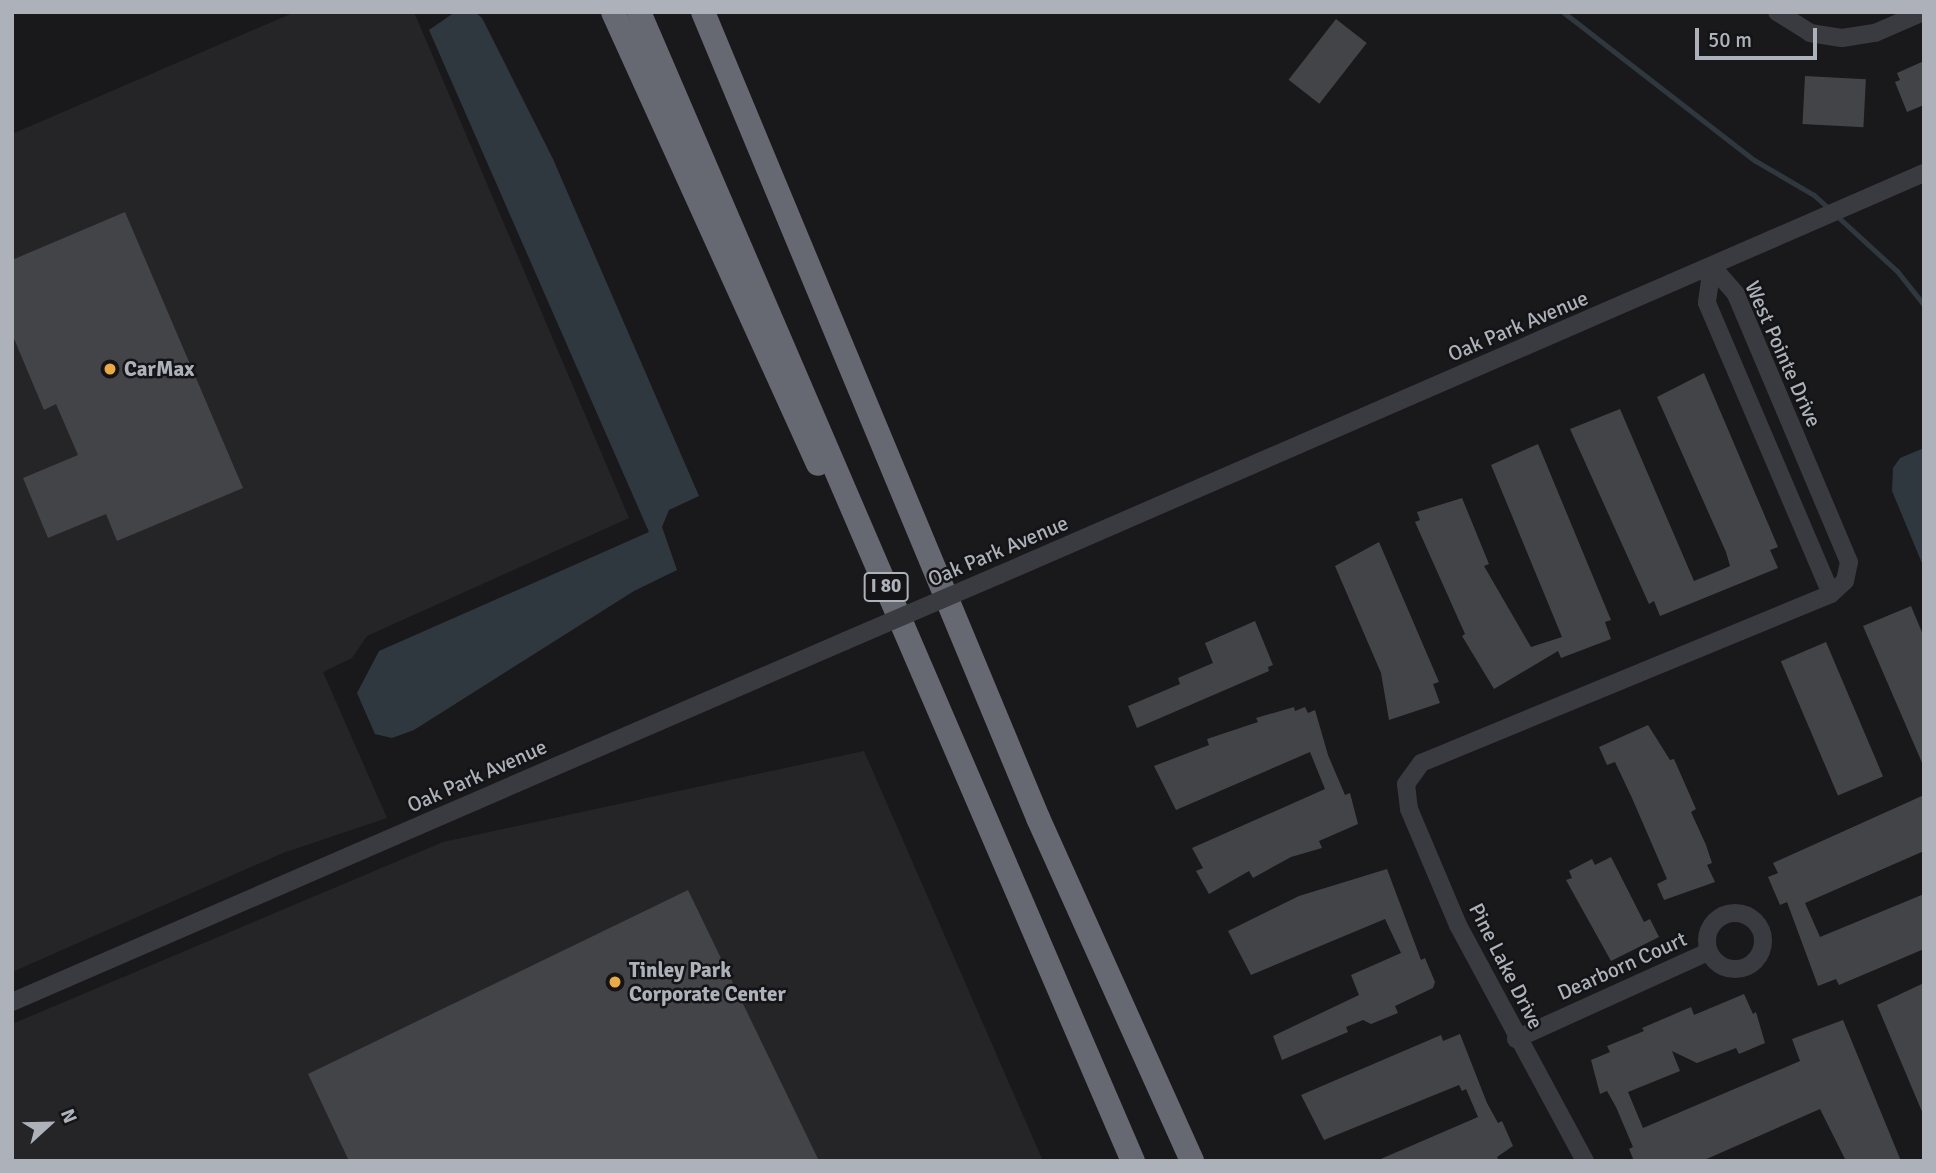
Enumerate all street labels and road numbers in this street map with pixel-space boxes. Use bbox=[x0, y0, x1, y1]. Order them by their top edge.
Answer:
street label: West Pointe Drive bbox=[1739, 277, 1827, 431]
street label: Oak Park Avenue bbox=[1444, 285, 1592, 367]
street label: Oak Park Avenue bbox=[924, 510, 1072, 592]
road number: I 80 bbox=[863, 572, 909, 602]
street label: Oak Park Avenue bbox=[403, 734, 551, 818]
street label: Pine Lake Drive bbox=[1463, 899, 1549, 1033]
street label: Dearborn Court bbox=[1554, 926, 1690, 1006]

